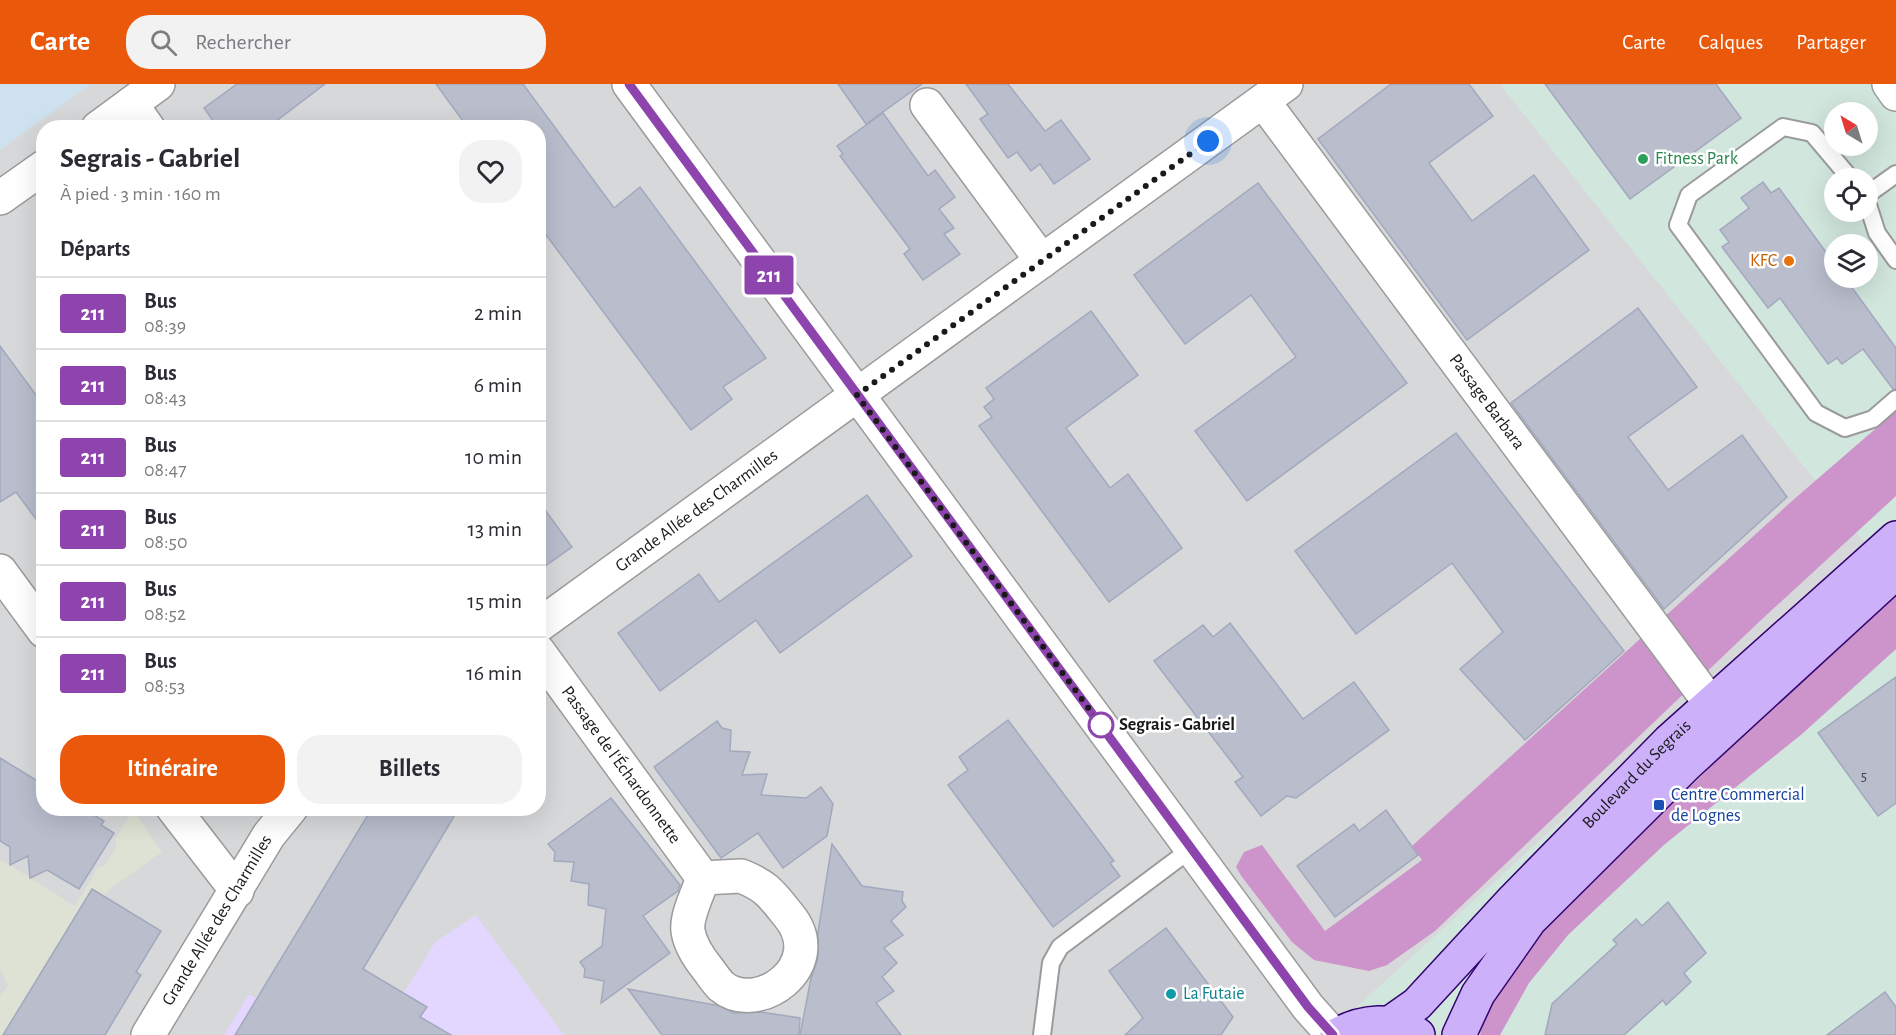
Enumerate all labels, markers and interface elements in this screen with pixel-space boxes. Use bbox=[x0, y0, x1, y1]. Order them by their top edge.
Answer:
search box bbox=[126, 15, 546, 69]
icon: search bbox=[147, 26, 180, 59]
text: Carte bbox=[30, 28, 90, 56]
text: Rechercher bbox=[195, 31, 291, 53]
text: Carte bbox=[1622, 32, 1666, 53]
text: Calques bbox=[1699, 32, 1763, 53]
text: Partager bbox=[1796, 32, 1866, 53]
north arrow bbox=[1824, 102, 1878, 156]
map controls bbox=[1824, 102, 1878, 288]
your location bbox=[1193, 126, 1223, 156]
button: heart bbox=[459, 140, 522, 203]
text: Segrais - Gabriel bbox=[60, 145, 240, 173]
place label: Fitness Park bbox=[1655, 150, 1739, 168]
marker: Fitness Park bbox=[1636, 152, 1650, 166]
button: locate bbox=[1824, 168, 1878, 222]
text: À pied · 3 min · 160 m bbox=[60, 184, 221, 204]
button: layers bbox=[1824, 234, 1878, 288]
text: Départs bbox=[60, 238, 130, 260]
place label: KFC bbox=[1750, 252, 1777, 270]
marker: KFC bbox=[1782, 254, 1796, 268]
line badge: 211 bbox=[734, 256, 804, 294]
text: 211 bbox=[756, 265, 782, 286]
text: Bus bbox=[144, 290, 177, 312]
text: 2 min bbox=[474, 302, 522, 324]
text: 211 bbox=[80, 303, 106, 324]
text: 08:39 bbox=[144, 316, 186, 336]
street label: Passage Barbara bbox=[1445, 351, 1528, 453]
text: Bus bbox=[144, 362, 177, 384]
text: 6 min bbox=[474, 374, 522, 396]
text: 211 bbox=[80, 375, 106, 396]
text: 08:43 bbox=[144, 388, 186, 408]
text: Bus bbox=[144, 434, 177, 456]
text: 10 min bbox=[465, 446, 522, 468]
street label: Grande Allée des Charmilles bbox=[612, 446, 781, 576]
text: 211 bbox=[80, 447, 106, 468]
text: 08:47 bbox=[144, 460, 187, 480]
text: Bus bbox=[144, 506, 177, 528]
text: 13 min bbox=[467, 518, 522, 540]
text: 211 bbox=[80, 519, 106, 540]
text: 08:50 bbox=[144, 532, 188, 552]
text: Bus bbox=[144, 578, 177, 600]
text: 15 min bbox=[467, 590, 522, 612]
text: 211 bbox=[80, 591, 106, 612]
text: 08:52 bbox=[144, 604, 186, 624]
text: Bus bbox=[144, 650, 177, 672]
text: 16 min bbox=[466, 662, 522, 684]
text: 211 bbox=[80, 663, 106, 684]
text: 08:53 bbox=[144, 676, 185, 696]
street label: Passage de l'Échardonnette bbox=[558, 683, 684, 847]
marker: Segrais - Gabriel bbox=[1088, 712, 1114, 738]
place label: Segrais - Gabriel bbox=[1119, 716, 1235, 734]
street label: Boulevard du Segrais bbox=[1579, 717, 1695, 832]
button: Itinéraire bbox=[60, 735, 285, 804]
button: Billets bbox=[297, 735, 522, 804]
house number: 5 bbox=[1861, 769, 1867, 784]
place label: Centre Commercial de Lognes bbox=[1671, 786, 1805, 825]
marker: Centre Commercial de Lognes bbox=[1652, 798, 1666, 812]
street label: Grande Allée des Charmilles bbox=[159, 832, 276, 1009]
place label: La Futaie bbox=[1183, 985, 1245, 1003]
marker: La Futaie bbox=[1164, 987, 1178, 1001]

